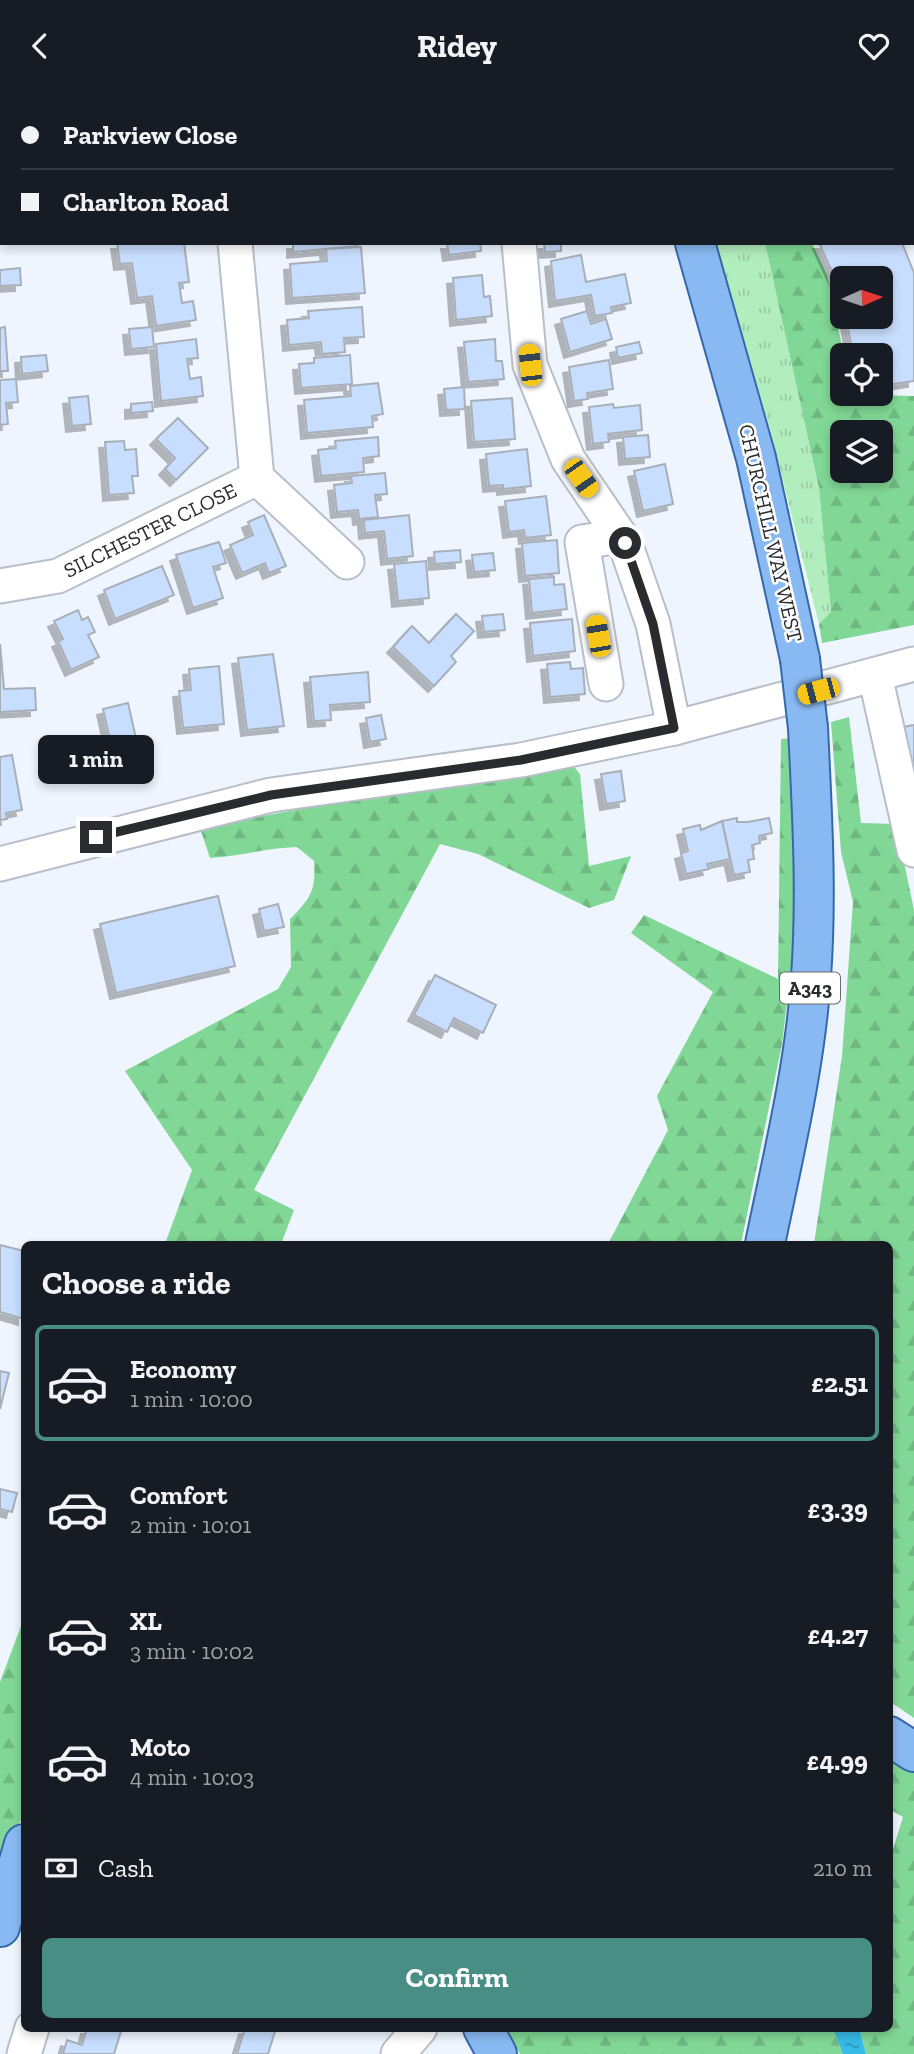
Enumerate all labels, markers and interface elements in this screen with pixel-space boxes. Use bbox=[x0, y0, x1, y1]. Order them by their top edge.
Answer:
icon: back bbox=[21, 27, 59, 65]
text: Ridey bbox=[417, 27, 497, 65]
icon: heart bbox=[855, 27, 893, 65]
text: Parkview Close bbox=[63, 119, 237, 151]
text: Charlton Road bbox=[63, 186, 229, 218]
north arrow bbox=[830, 266, 892, 329]
map controls bbox=[830, 266, 893, 483]
car bbox=[518, 343, 543, 387]
button: locate bbox=[830, 343, 893, 406]
button: layers bbox=[830, 420, 893, 483]
street label: CHURCHILL WAY WEST bbox=[734, 422, 808, 644]
car bbox=[561, 455, 602, 501]
street label: SILCHESTER CLOSE bbox=[59, 477, 241, 583]
route start bbox=[609, 527, 641, 559]
car bbox=[585, 613, 612, 659]
car bbox=[795, 675, 842, 707]
callout: 1 min bbox=[38, 735, 154, 785]
text: 1 min bbox=[69, 745, 123, 773]
route end bbox=[80, 821, 112, 853]
road number: A343 bbox=[780, 973, 840, 1003]
text: Choose a ride bbox=[42, 1264, 230, 1302]
icon: car bbox=[46, 1352, 109, 1415]
text: Economy bbox=[130, 1353, 236, 1385]
text: £2.51 bbox=[811, 1367, 868, 1399]
text: 1 min · 10:00 bbox=[130, 1385, 253, 1413]
icon: car bbox=[46, 1478, 109, 1541]
text: Comfort bbox=[130, 1479, 227, 1511]
text: £3.39 bbox=[808, 1493, 868, 1525]
text: 2 min · 10:01 bbox=[130, 1511, 251, 1539]
icon: car bbox=[46, 1604, 109, 1667]
text: XL bbox=[130, 1605, 162, 1637]
text: £4.27 bbox=[808, 1619, 868, 1651]
text: 3 min · 10:02 bbox=[130, 1637, 254, 1665]
icon: car bbox=[46, 1730, 109, 1793]
text: Moto bbox=[130, 1731, 190, 1763]
text: £4.99 bbox=[807, 1745, 868, 1777]
text: 4 min · 10:03 bbox=[130, 1763, 254, 1791]
icon: cash bbox=[42, 1849, 80, 1887]
text: Cash bbox=[98, 1852, 153, 1884]
text: 210 m bbox=[813, 1854, 872, 1882]
button: Confirm bbox=[42, 1938, 872, 2018]

